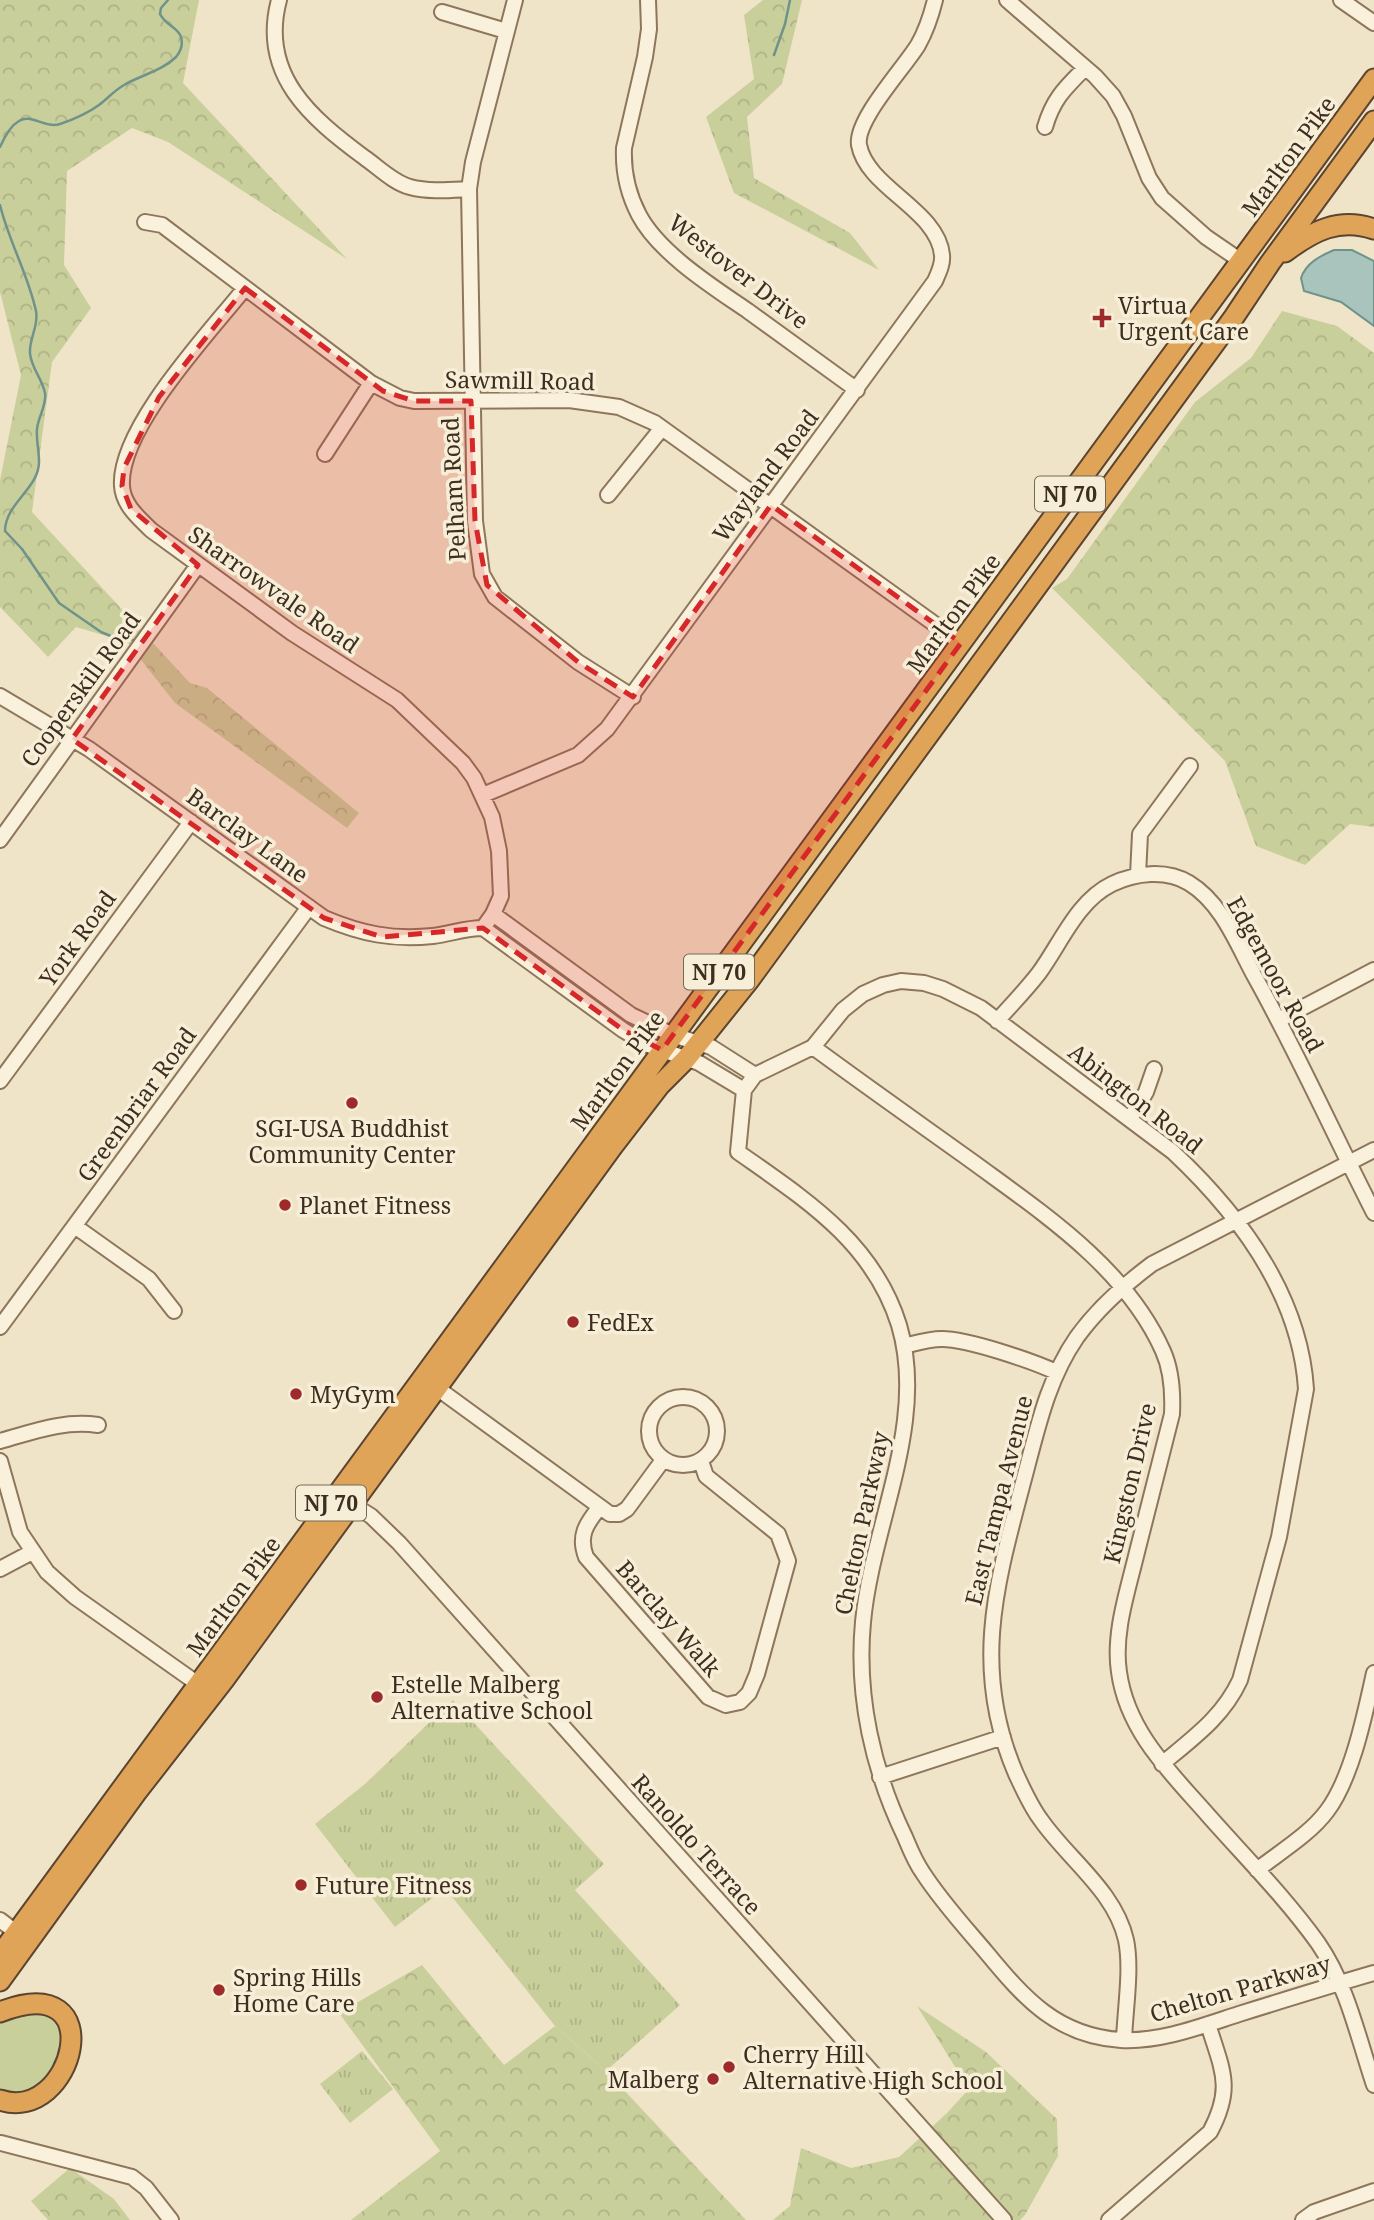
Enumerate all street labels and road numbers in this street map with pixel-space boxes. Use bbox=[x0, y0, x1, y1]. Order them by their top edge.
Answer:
street label: Marlton Pike bbox=[1234, 89, 1342, 223]
street label: Westover Drive bbox=[662, 206, 816, 336]
street label: Sawmill Road bbox=[445, 363, 595, 397]
street label: Wayland Road bbox=[705, 402, 825, 548]
street label: Pelham Road bbox=[433, 416, 473, 562]
road number: NJ 70 bbox=[1035, 476, 1105, 512]
street label: Sharrowvale Road bbox=[182, 518, 366, 660]
street label: Marlton Pike bbox=[899, 546, 1007, 680]
street label: Cooperskill Road bbox=[13, 605, 147, 773]
street label: Barclay Lane bbox=[181, 780, 315, 890]
street label: York Road bbox=[31, 883, 123, 993]
street label: Edgemoor Road bbox=[1220, 890, 1332, 1058]
road number: NJ 70 bbox=[684, 954, 754, 990]
street label: Marlton Pike bbox=[563, 1003, 671, 1137]
street label: Greenbriar Road bbox=[69, 1020, 203, 1188]
street label: Abington Road bbox=[1062, 1035, 1210, 1161]
street label: East Tampa Avenue bbox=[956, 1392, 1040, 1608]
street label: Kingston Drive bbox=[1095, 1400, 1163, 1566]
street label: Chelton Parkway bbox=[826, 1428, 896, 1618]
road number: NJ 70 bbox=[296, 1486, 366, 1520]
street label: Marlton Pike bbox=[179, 1529, 287, 1663]
street label: Barclay Walk bbox=[609, 1553, 729, 1684]
street label: Ranoldo Terrace bbox=[625, 1767, 769, 1921]
street label: Chelton Parkway bbox=[1146, 1947, 1334, 2029]

